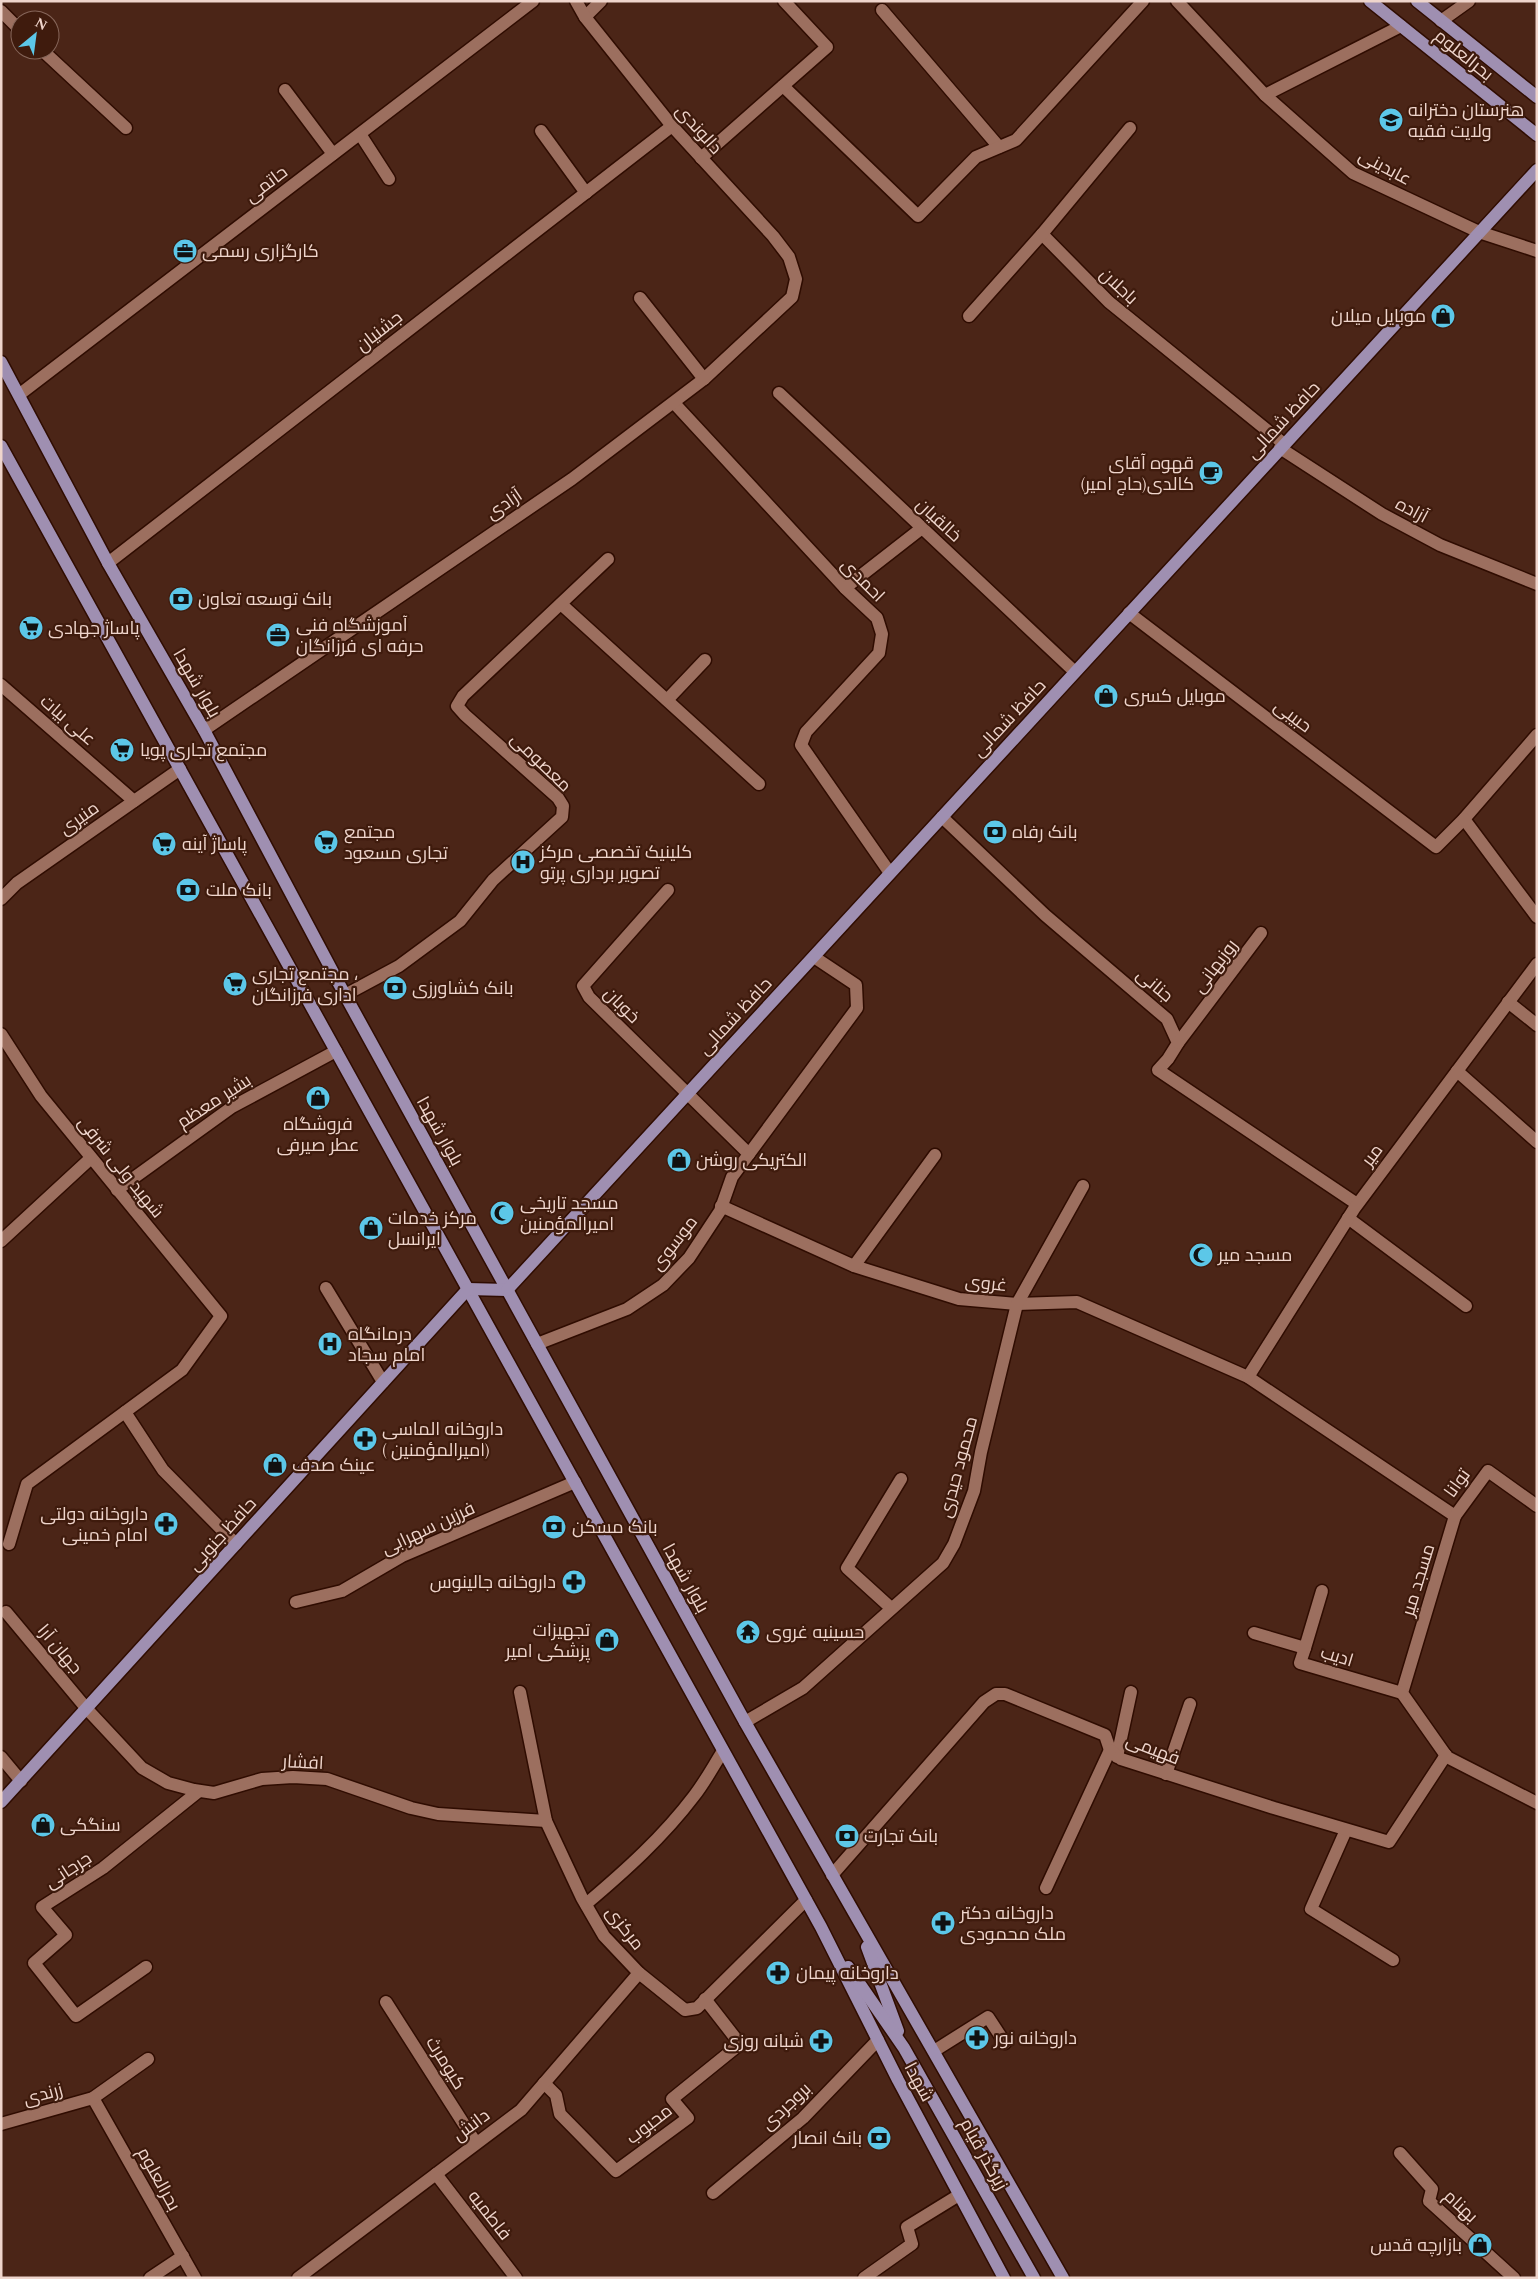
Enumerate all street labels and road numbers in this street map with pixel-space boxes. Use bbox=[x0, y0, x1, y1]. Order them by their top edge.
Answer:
street label: بحرالعلوم bbox=[1428, 23, 1499, 88]
street label: دالوندی bbox=[669, 98, 729, 160]
street label: عابدینی bbox=[1354, 142, 1416, 193]
street label: حاتمی bbox=[239, 159, 294, 210]
street label: باجلان bbox=[1093, 261, 1144, 311]
street label: جشنیان bbox=[350, 304, 409, 358]
street label: حافظ شمالی bbox=[1240, 375, 1327, 465]
street label: آزادی bbox=[480, 482, 528, 527]
street label: آزاده bbox=[1391, 491, 1433, 530]
street label: خالقیان bbox=[910, 492, 968, 549]
street label: احمدی bbox=[834, 552, 891, 609]
street label: بلوار شهدا bbox=[166, 644, 227, 723]
street label: حافظ شمالی bbox=[966, 673, 1053, 763]
street label: علی بیات bbox=[34, 688, 102, 752]
street label: حبیبی bbox=[1268, 693, 1318, 740]
street label: معصومی bbox=[504, 726, 577, 799]
street label: منیری bbox=[54, 795, 105, 842]
street label: روزبهانی bbox=[1186, 933, 1245, 999]
street label: جنانی bbox=[1130, 962, 1179, 1009]
street label: حافظ شمالی bbox=[692, 971, 779, 1061]
street label: خوبان bbox=[597, 981, 646, 1030]
street label: بشیر معظم bbox=[172, 1067, 257, 1136]
street label: بلوار شهدا bbox=[409, 1091, 470, 1171]
street label: شهید ولی شرفی bbox=[71, 1110, 170, 1224]
street label: میر bbox=[1354, 1138, 1390, 1173]
street label: موسوی bbox=[644, 1210, 705, 1277]
street label: غروی bbox=[964, 1268, 1008, 1299]
street label: محمود حیدری bbox=[932, 1413, 985, 1521]
street label: توانا bbox=[1438, 1463, 1477, 1503]
street label: حافظ جنوبی bbox=[182, 1491, 263, 1577]
street label: فرزین سهرابی bbox=[377, 1495, 480, 1562]
street label: بلوار شهدا bbox=[655, 1538, 716, 1618]
street label: مسجد میر bbox=[1394, 1541, 1442, 1621]
street label: جهان آرا bbox=[31, 1618, 89, 1680]
street label: ادیب bbox=[1317, 1639, 1357, 1674]
street label: فهیمی bbox=[1122, 1727, 1184, 1772]
street label: افشار bbox=[281, 1748, 324, 1777]
street label: جرجانی bbox=[39, 1845, 97, 1896]
street label: مرکزی bbox=[599, 1900, 651, 1956]
street label: کیومرث bbox=[419, 2031, 472, 2095]
street label: شهدا bbox=[897, 2058, 940, 2107]
street label: زرندی bbox=[20, 2076, 66, 2113]
street label: بروجردی bbox=[755, 2076, 818, 2137]
street label: محبوب bbox=[620, 2098, 678, 2151]
street label: دانش bbox=[447, 2102, 496, 2148]
street label: زیرگذر قیام bbox=[953, 2113, 1014, 2195]
street label: بحرالعلوم bbox=[130, 2142, 187, 2216]
street label: بهنام bbox=[1437, 2183, 1484, 2229]
street label: فاطمیه bbox=[461, 2184, 518, 2246]

